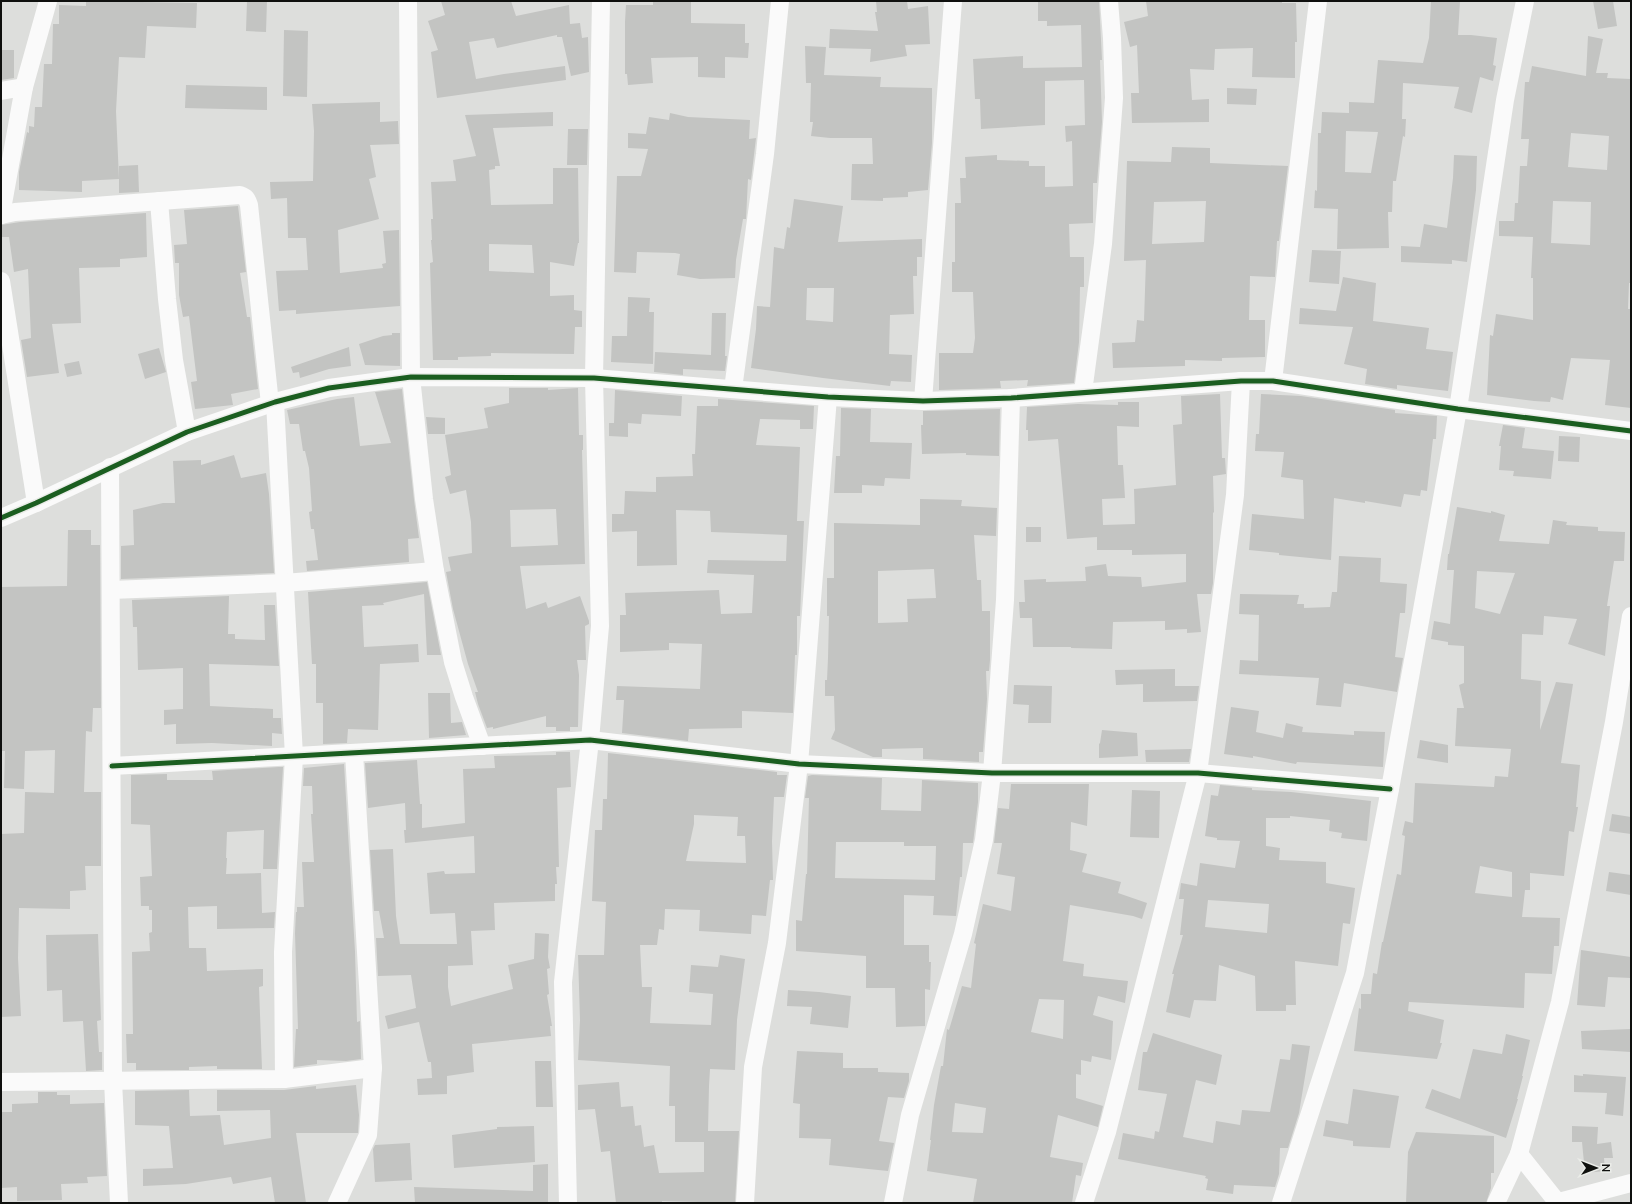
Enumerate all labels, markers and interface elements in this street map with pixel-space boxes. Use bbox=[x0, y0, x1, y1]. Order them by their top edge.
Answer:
north arrow bbox=[1576, 1148, 1616, 1188]
text: N bbox=[1599, 1164, 1613, 1172]

